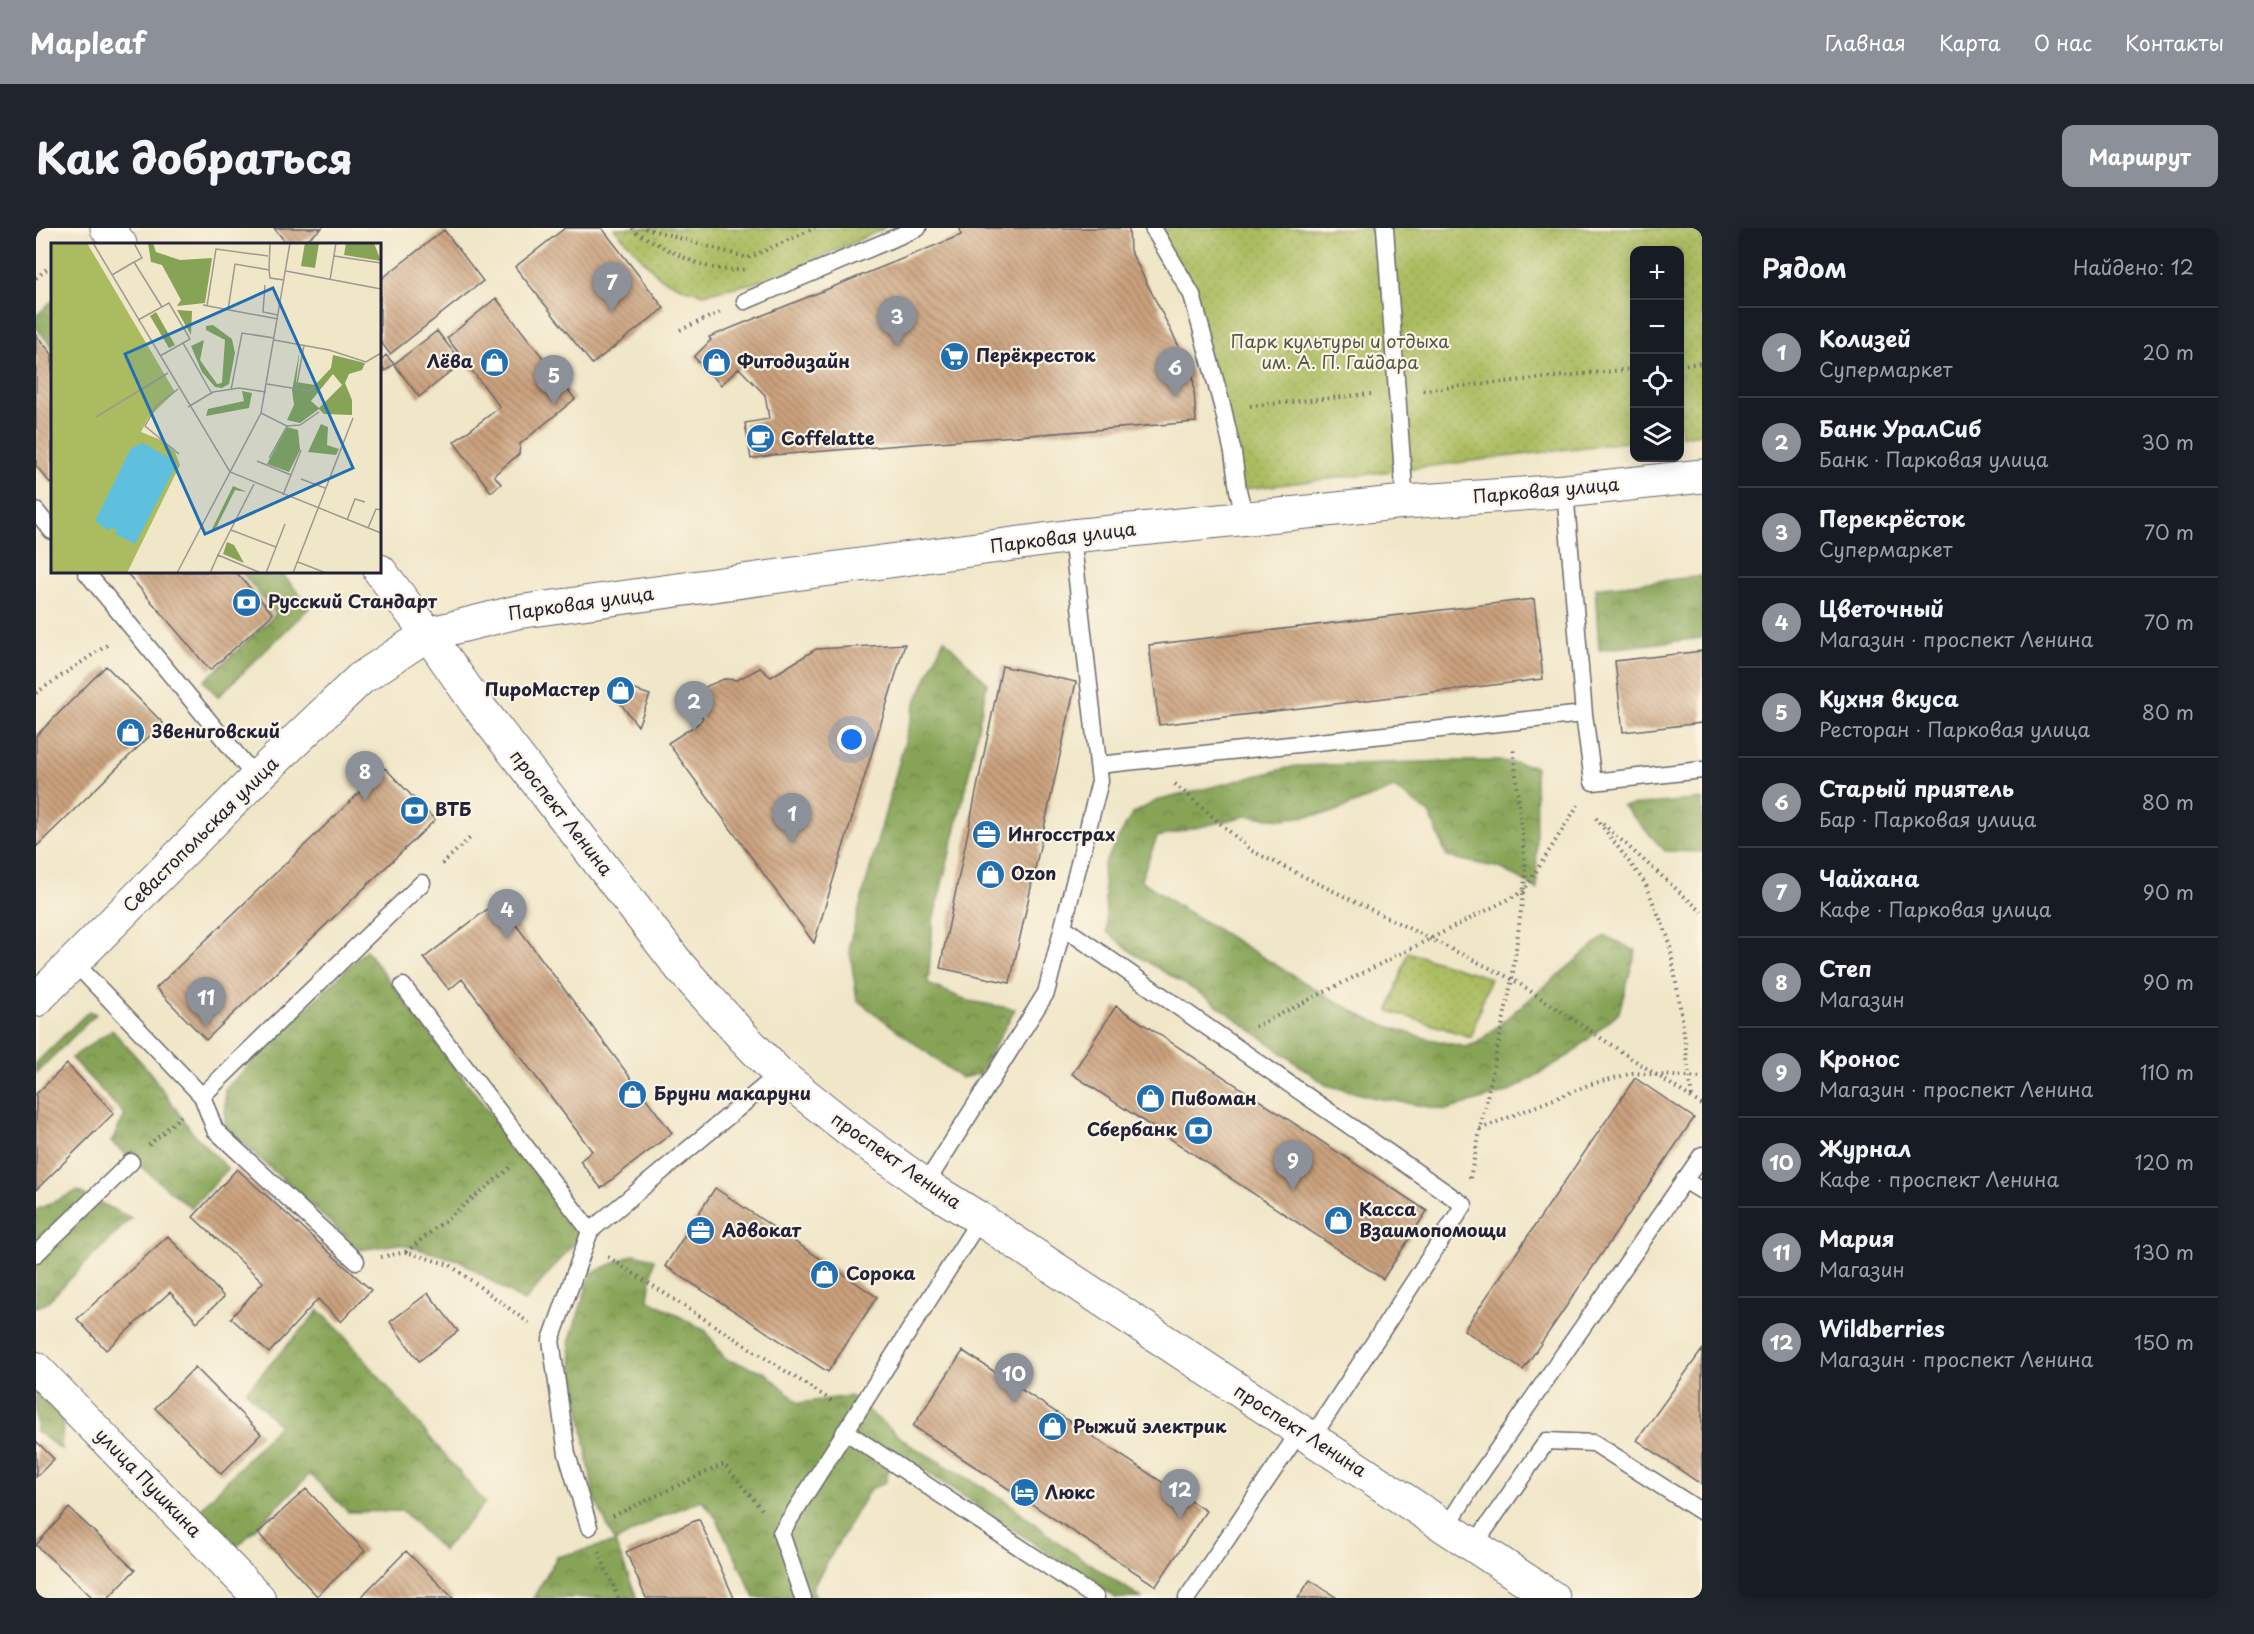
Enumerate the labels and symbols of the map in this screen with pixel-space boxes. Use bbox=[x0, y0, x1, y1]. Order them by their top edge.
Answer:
inset map bbox=[51, 243, 381, 573]
pin: 7 bbox=[592, 262, 632, 312]
pin: 3 bbox=[878, 296, 916, 346]
park label: Парк культуры и отдыха им. А. П. Гайдара bbox=[1231, 327, 1449, 375]
supermarket icon: Перёкресток bbox=[939, 340, 971, 372]
place label: Перёкресток bbox=[976, 341, 1096, 368]
shop icon: Лёва bbox=[478, 346, 510, 378]
shop icon: Фитодизайн bbox=[700, 346, 732, 378]
place label: Лёва bbox=[427, 347, 473, 374]
place label: Фитодизайн bbox=[737, 347, 850, 374]
pin: 6 bbox=[1156, 348, 1194, 397]
pin: 5 bbox=[534, 356, 574, 405]
cafe icon: Coffelatte bbox=[744, 423, 776, 455]
place label: Coffelatte bbox=[781, 424, 875, 451]
street label: Парковая улица bbox=[1472, 470, 1621, 509]
street label: Парковая улица bbox=[988, 514, 1138, 559]
street label: Парковая улица bbox=[506, 579, 656, 626]
bank icon: Русский Стандарт bbox=[231, 586, 263, 618]
place label: Русский Стандарт bbox=[268, 587, 438, 614]
shop icon: ПироМастер bbox=[605, 674, 637, 706]
place label: ПироМастер bbox=[485, 675, 600, 702]
pin: 2 bbox=[674, 682, 714, 731]
shop icon: Звениговский bbox=[115, 716, 147, 748]
place label: Звениговский bbox=[151, 717, 280, 744]
your location bbox=[837, 725, 866, 754]
street label: проспект Ленина bbox=[504, 743, 620, 881]
street label: Севастопольская улица bbox=[116, 749, 284, 918]
pin: 8 bbox=[346, 752, 384, 801]
bank icon: ВТБ bbox=[398, 794, 430, 826]
pin: 1 bbox=[772, 794, 812, 843]
place label: ВТБ bbox=[435, 795, 471, 822]
office icon: Ингосстрах bbox=[971, 819, 1003, 851]
place label: Ингосстрах bbox=[1008, 820, 1115, 847]
shop icon: Ozon bbox=[974, 858, 1006, 890]
place label: Ozon bbox=[1011, 859, 1056, 886]
pin: 4 bbox=[488, 890, 526, 939]
pin: 11 bbox=[186, 978, 226, 1027]
shop icon: Бруни макаруни bbox=[617, 1078, 649, 1110]
place label: Бруни макаруни bbox=[654, 1079, 811, 1106]
shop icon: Пивоман bbox=[1134, 1083, 1166, 1115]
place label: Пивоман bbox=[1171, 1084, 1257, 1111]
street label: проспект Ленина bbox=[826, 1105, 968, 1215]
bank icon: Сбербанк bbox=[1182, 1114, 1214, 1146]
place label: Сбербанк bbox=[1087, 1115, 1178, 1142]
pin: 9 bbox=[1274, 1140, 1312, 1190]
place label: Касса Взаимопомощи bbox=[1359, 1195, 1507, 1243]
shop icon: Касса Взаимопомощи bbox=[1322, 1204, 1354, 1236]
office icon: Адвокат bbox=[685, 1215, 717, 1247]
place label: Адвокат bbox=[721, 1216, 802, 1243]
shop icon: Сорока bbox=[809, 1258, 841, 1290]
place label: Сорока bbox=[846, 1259, 916, 1286]
pin: 10 bbox=[994, 1354, 1034, 1403]
street label: проспект Ленина bbox=[1229, 1377, 1373, 1483]
shop icon: Рыжий электрик bbox=[1036, 1411, 1068, 1443]
place label: Рыжий электрик bbox=[1073, 1412, 1227, 1439]
street label: улица Пушкина bbox=[90, 1421, 209, 1543]
pin: 12 bbox=[1160, 1470, 1200, 1519]
hotel icon: Люкс bbox=[1008, 1477, 1040, 1509]
place label: Люкс bbox=[1045, 1478, 1095, 1505]

